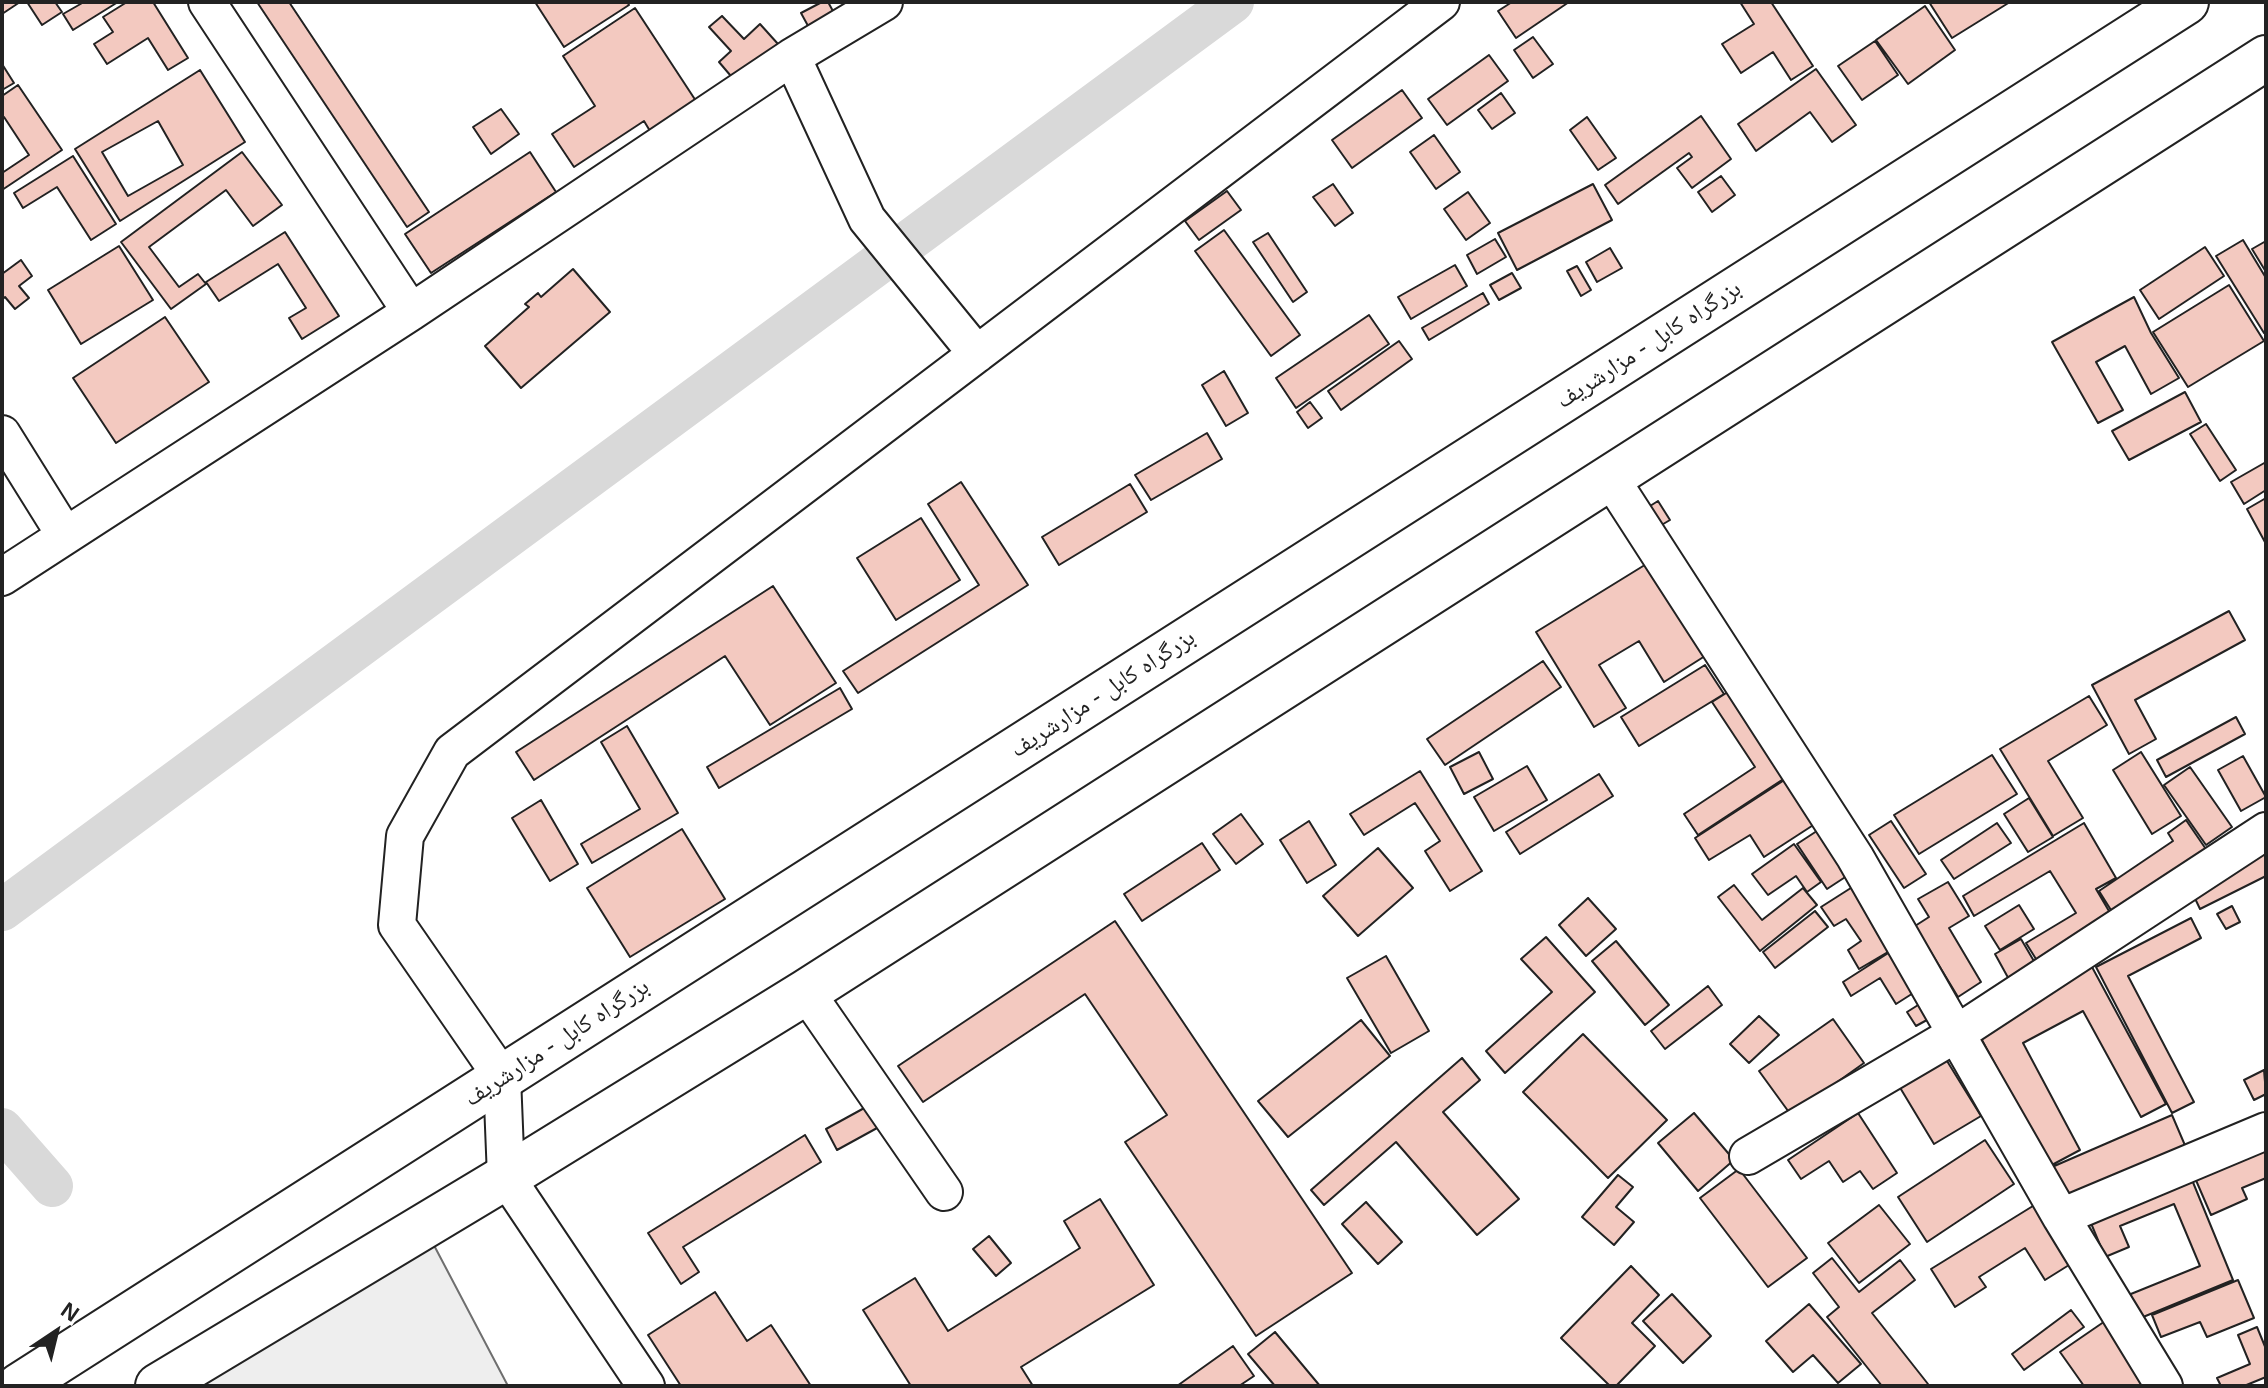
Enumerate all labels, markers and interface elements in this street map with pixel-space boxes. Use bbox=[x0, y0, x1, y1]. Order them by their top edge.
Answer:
street label: بزرگراه کابل - مزارشریف bbox=[1551, 275, 1747, 415]
street label: بزرگراه کابل - مزارشریف bbox=[1005, 624, 1201, 764]
street label: بزرگراه کابل - مزارشریف bbox=[459, 973, 655, 1113]
north arrow bbox=[16, 1292, 96, 1372]
text: N bbox=[56, 1297, 84, 1327]

